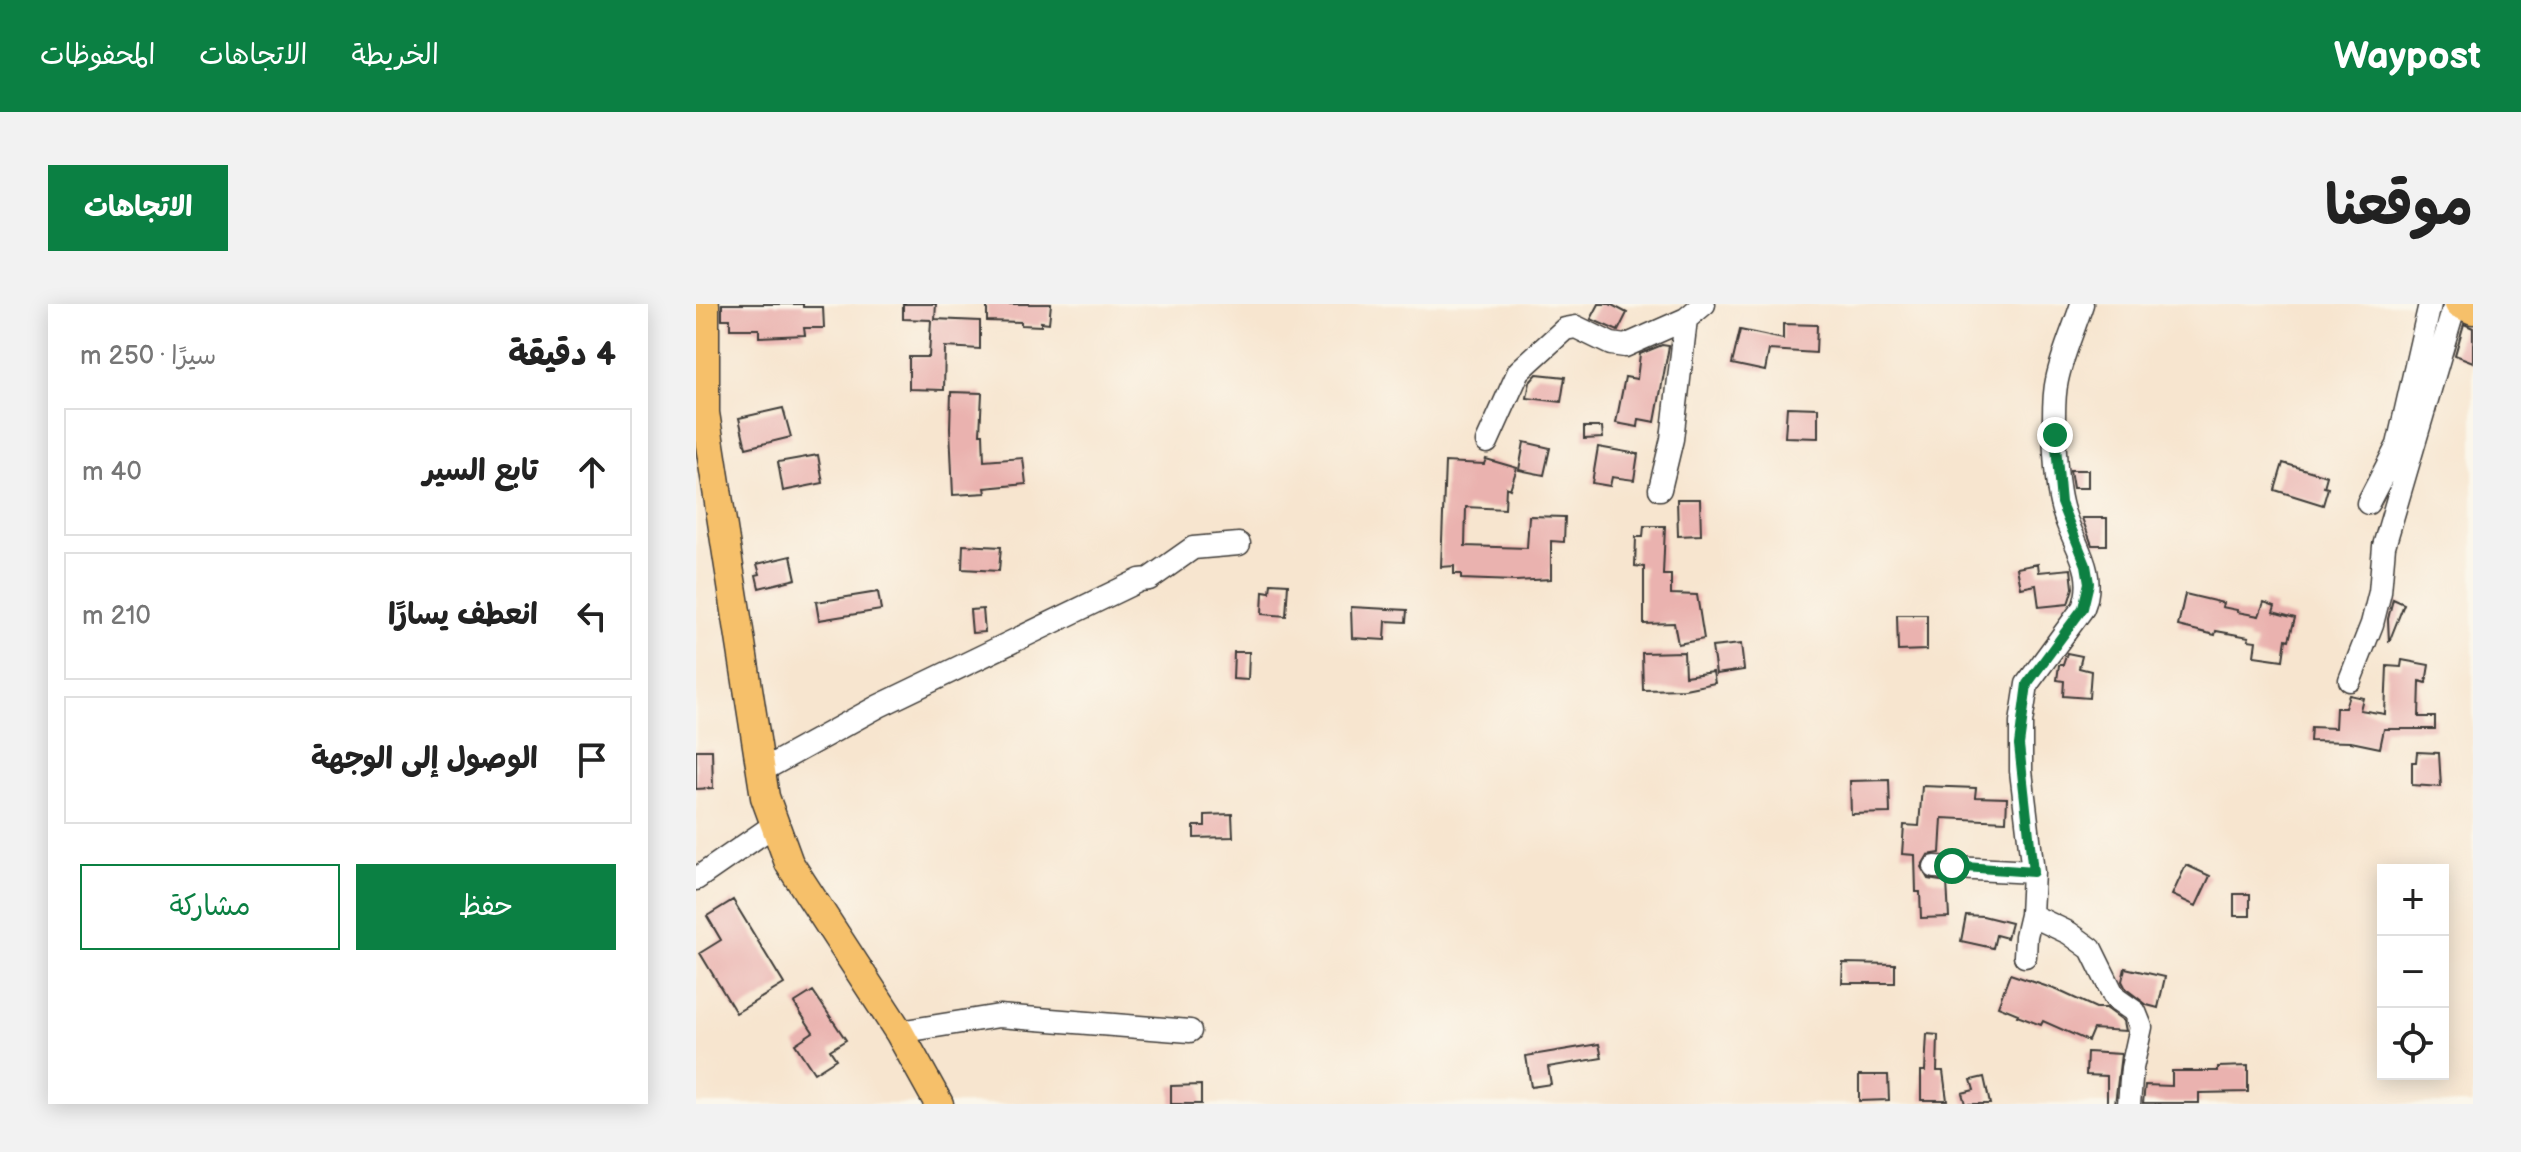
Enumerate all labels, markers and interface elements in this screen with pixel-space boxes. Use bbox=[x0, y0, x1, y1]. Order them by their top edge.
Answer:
text: Waypost bbox=[2334, 34, 2481, 79]
text: المحفوظات bbox=[40, 39, 155, 72]
text: الاتجاهات bbox=[199, 39, 307, 72]
text: الخريطة bbox=[351, 39, 439, 72]
button: الاتجاهات bbox=[48, 165, 228, 251]
text: موقعنا bbox=[2325, 174, 2473, 241]
text: 4 دقيقة bbox=[508, 334, 616, 375]
text: سيرًا · 250 m bbox=[80, 341, 216, 372]
route end bbox=[2037, 417, 2073, 453]
icon: ahead bbox=[570, 450, 614, 494]
text: تابع السير bbox=[423, 453, 538, 489]
text: 40 m bbox=[82, 457, 142, 488]
icon: left bbox=[570, 594, 614, 638]
text: انعطف يسارًا bbox=[388, 597, 538, 633]
text: 210 m bbox=[82, 601, 151, 632]
icon: arrive bbox=[570, 738, 614, 782]
text: الوصول إلى الوجهة bbox=[311, 741, 538, 777]
route start bbox=[1934, 848, 1970, 884]
button: مشاركة bbox=[80, 864, 340, 950]
button: حفظ bbox=[356, 864, 616, 950]
map controls bbox=[2377, 864, 2449, 1080]
button: + bbox=[2377, 864, 2449, 936]
button: − bbox=[2377, 936, 2449, 1008]
button: locate bbox=[2377, 1008, 2449, 1080]

